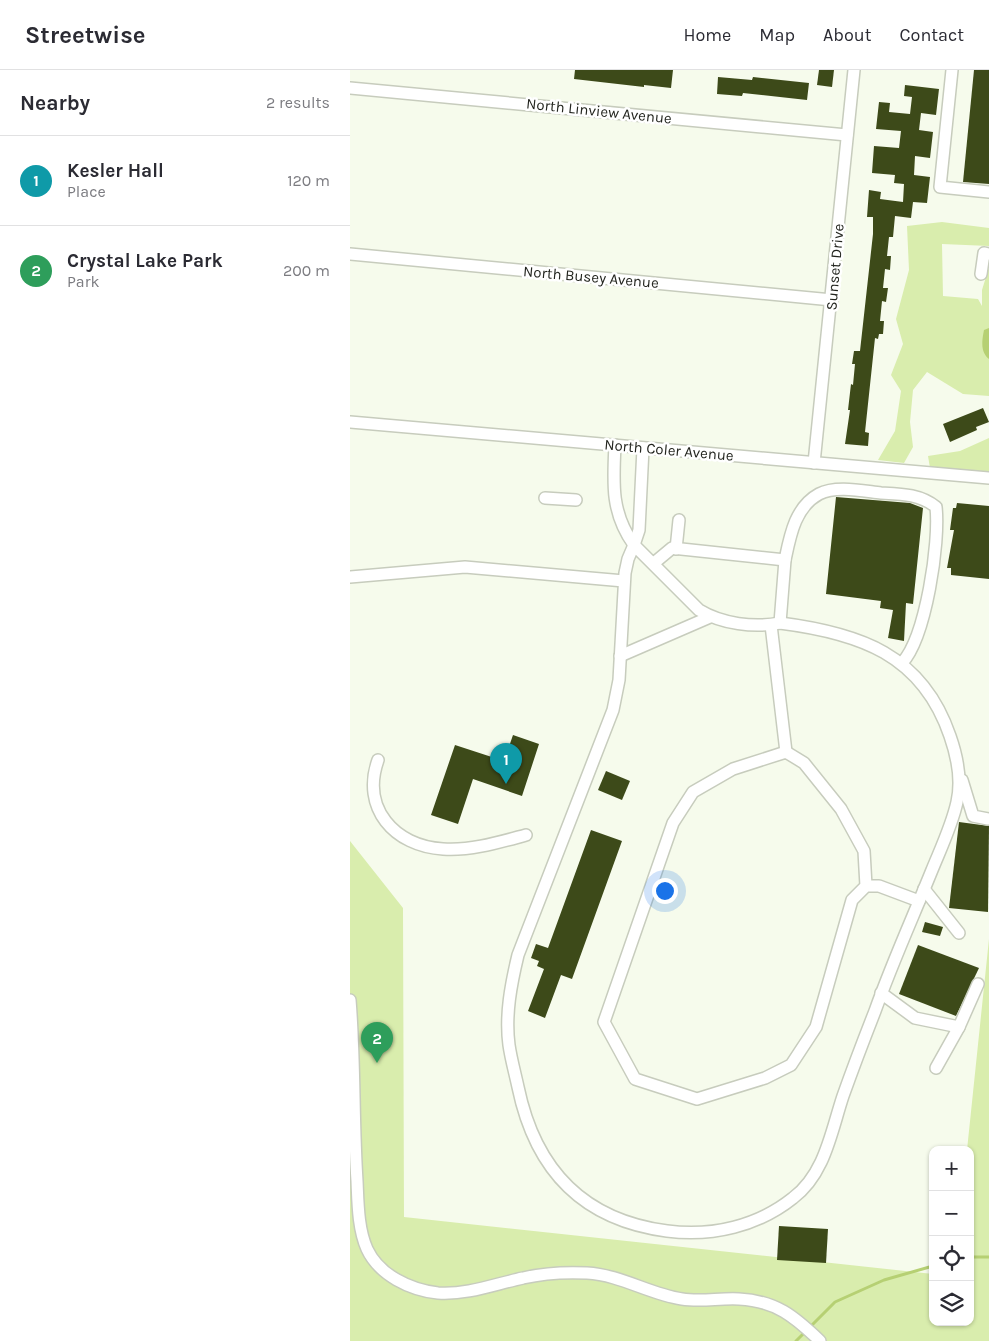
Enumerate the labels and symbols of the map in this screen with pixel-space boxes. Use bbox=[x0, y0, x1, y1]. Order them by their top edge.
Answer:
street label: North Linview Avenue bbox=[525, 94, 673, 128]
street label: Sunset Drive bbox=[822, 223, 848, 311]
street label: North Busey Avenue bbox=[522, 262, 660, 292]
street label: North Coler Avenue bbox=[604, 435, 734, 465]
pin: 1 bbox=[490, 743, 522, 784]
your location bbox=[652, 878, 678, 904]
pin: 2 bbox=[361, 1022, 393, 1063]

